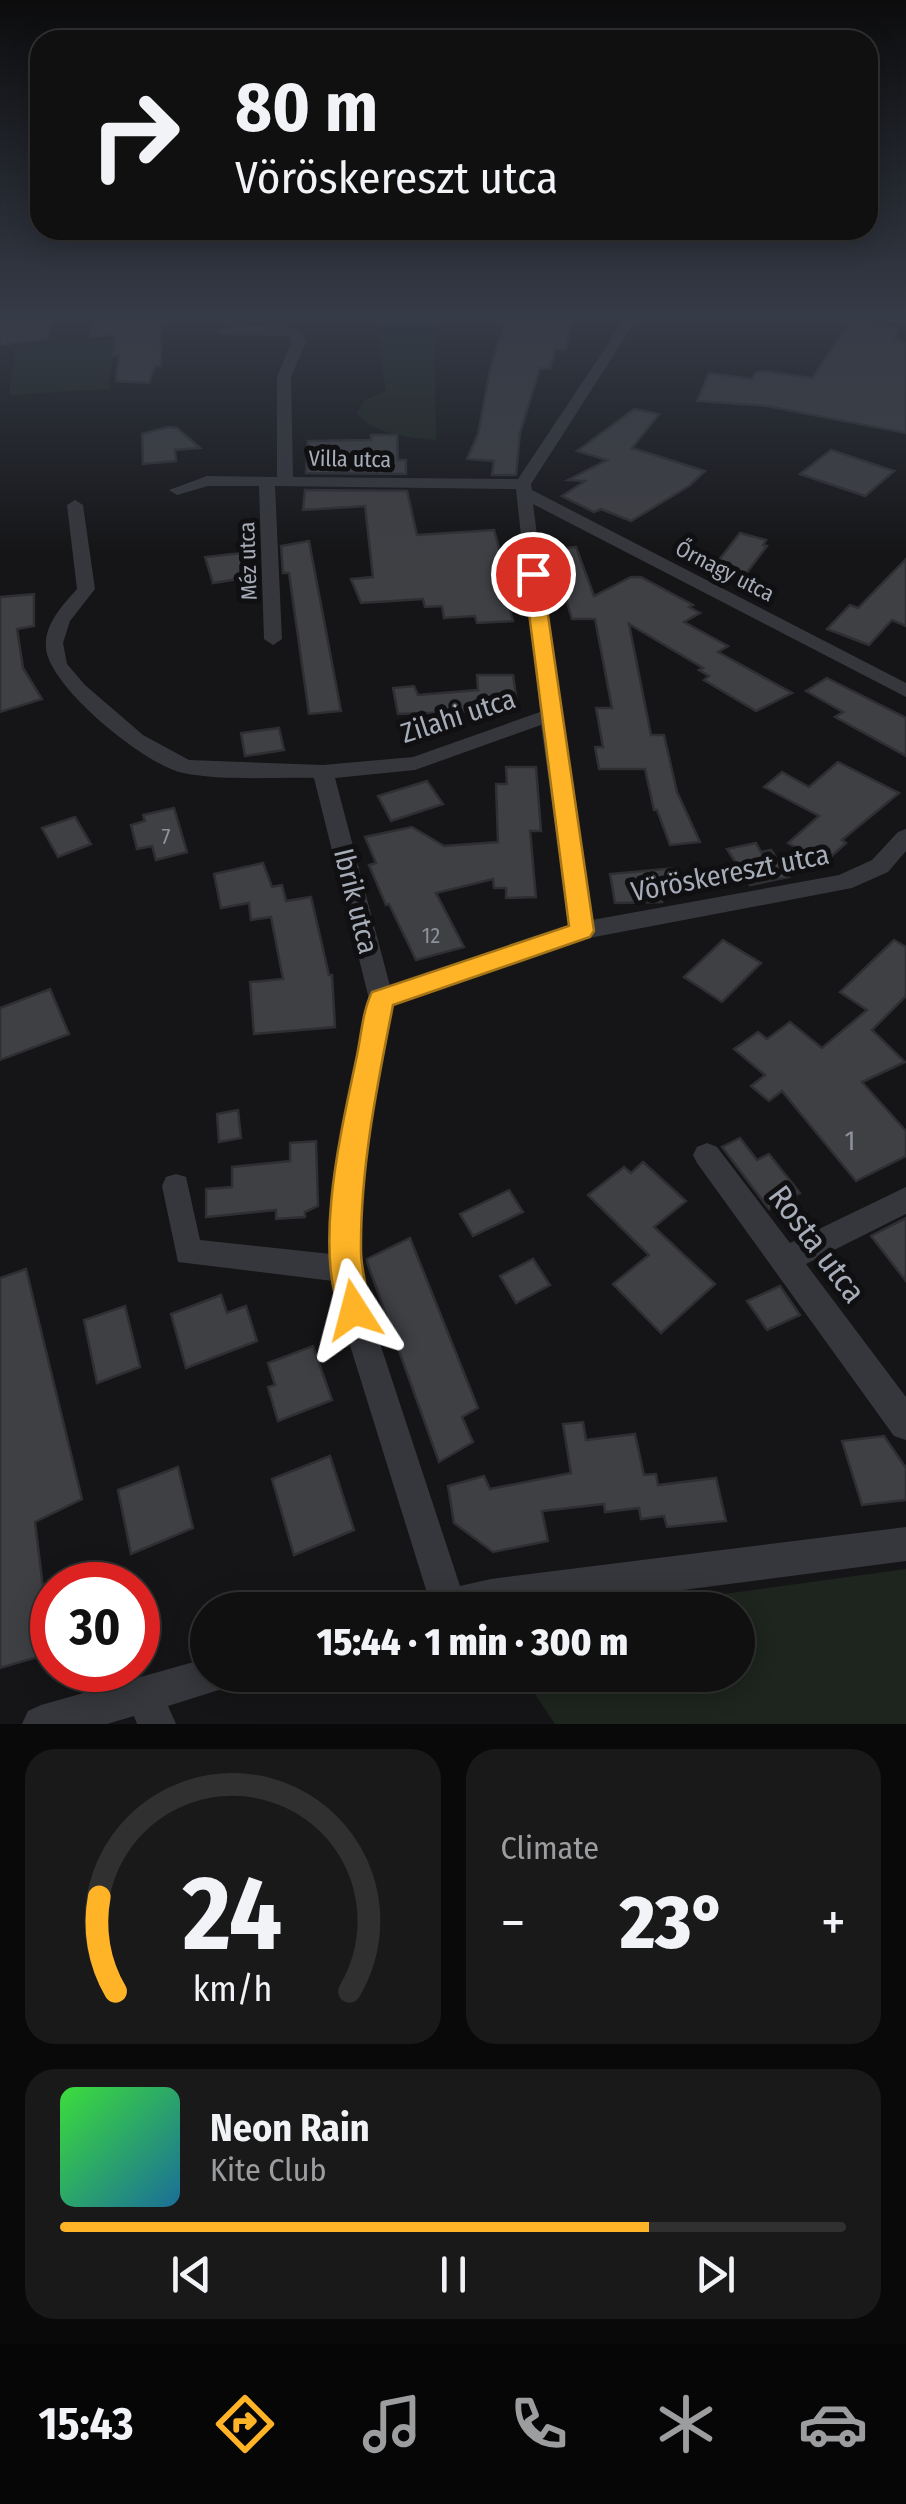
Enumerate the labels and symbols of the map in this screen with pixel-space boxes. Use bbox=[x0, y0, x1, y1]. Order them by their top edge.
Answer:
street label: Villa utca bbox=[308, 445, 392, 473]
street label: Méz utca bbox=[233, 521, 263, 601]
pin bbox=[491, 532, 576, 617]
street label: Őrnagy utca bbox=[671, 535, 779, 607]
street label: Zilahi utca bbox=[397, 682, 519, 750]
house number: 7 bbox=[162, 823, 171, 850]
street label: Vöröskereszt utca bbox=[628, 838, 832, 908]
street label: Ibrik utca bbox=[327, 845, 385, 957]
house number: 12 bbox=[422, 922, 440, 949]
house number: 1 bbox=[845, 1124, 855, 1157]
street label: Rosta utca bbox=[761, 1178, 873, 1310]
position arrow bbox=[302, 1258, 406, 1362]
speed limit sign: 30 bbox=[30, 1562, 160, 1692]

